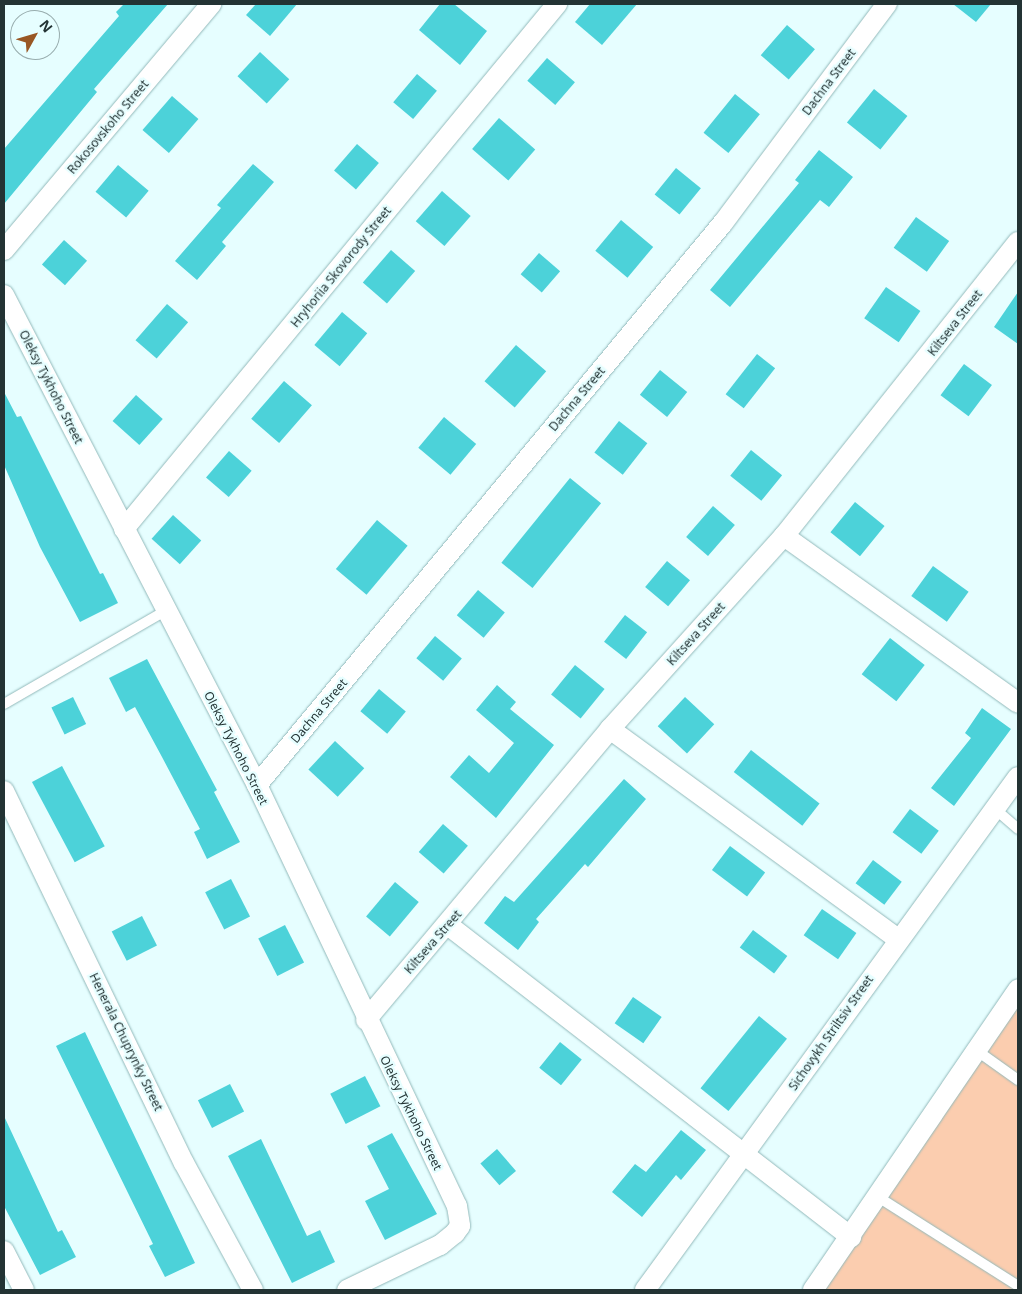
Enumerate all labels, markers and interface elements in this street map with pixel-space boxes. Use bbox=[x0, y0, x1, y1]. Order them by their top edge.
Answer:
north arrow bbox=[10, 10, 60, 60]
text: N bbox=[35, 15, 57, 36]
street label: Dachna Street bbox=[799, 46, 859, 118]
street label: Rokosovskoho Street bbox=[65, 77, 151, 177]
street label: Hryhoriia Skovorody Street bbox=[288, 204, 394, 330]
street label: Kiltseva Street bbox=[925, 287, 985, 359]
street label: Oleksy Tykhoho Street bbox=[16, 328, 86, 446]
street label: Dachna Street bbox=[546, 364, 608, 434]
street label: Kiltseva Street bbox=[664, 600, 728, 668]
street label: Dachna Street bbox=[288, 676, 350, 746]
street label: Oleksy Tykhoho Street bbox=[201, 689, 271, 807]
street label: Kiltseva Street bbox=[401, 907, 465, 977]
street label: Henerala Chuprynky Street bbox=[86, 971, 166, 1113]
street label: Sichovykh Striltsiv Street bbox=[786, 973, 876, 1093]
street label: Oleksy Tykhoho Street bbox=[377, 1053, 445, 1173]

